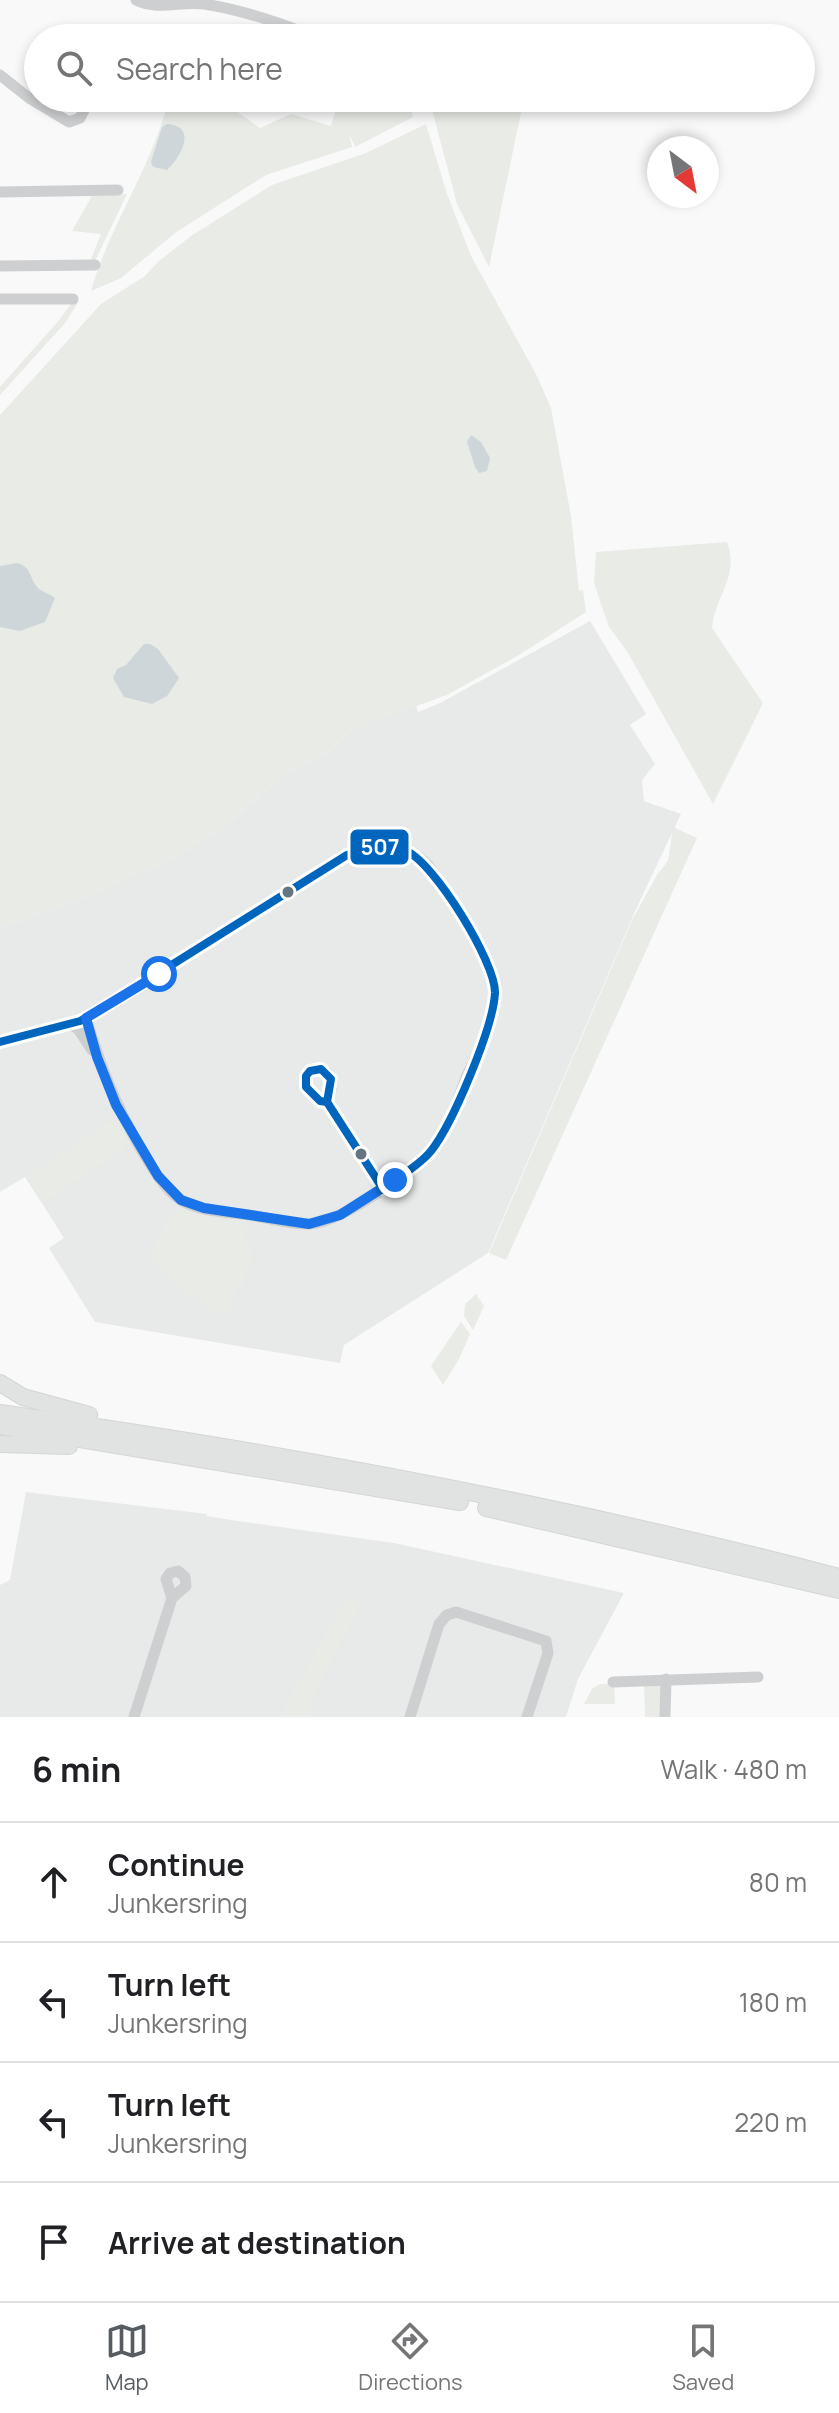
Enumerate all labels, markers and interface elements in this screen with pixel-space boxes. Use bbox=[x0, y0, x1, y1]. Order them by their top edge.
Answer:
search box bbox=[24, 24, 815, 112]
icon: search bbox=[52, 46, 96, 90]
text: Search here bbox=[116, 48, 283, 89]
north arrow bbox=[647, 136, 719, 208]
line badge: 507 bbox=[349, 828, 410, 866]
text: 507 bbox=[360, 832, 400, 862]
unlabelled marker bbox=[280, 884, 296, 900]
route start bbox=[141, 956, 177, 992]
unlabelled marker bbox=[353, 1146, 369, 1162]
route end bbox=[377, 1162, 413, 1198]
text: 6 min bbox=[32, 1746, 121, 1792]
text: Walk · 480 m bbox=[661, 1751, 807, 1787]
text: Continue bbox=[108, 1844, 244, 1885]
icon: ahead bbox=[32, 1860, 76, 1904]
text: 80 m bbox=[749, 1864, 807, 1900]
text: Junkersring bbox=[108, 1885, 248, 1921]
text: Turn left bbox=[108, 1964, 231, 2005]
icon: left bbox=[32, 1980, 76, 2024]
text: 180 m bbox=[739, 1984, 807, 2020]
text: Junkersring bbox=[108, 2005, 248, 2041]
text: Turn left bbox=[108, 2084, 231, 2125]
icon: left bbox=[32, 2100, 76, 2144]
text: 220 m bbox=[734, 2104, 807, 2140]
text: Junkersring bbox=[108, 2125, 248, 2161]
icon: arrive bbox=[32, 2220, 76, 2264]
text: Arrive at destination bbox=[108, 2222, 406, 2263]
tab: Map bbox=[105, 2319, 149, 2397]
tab: Directions bbox=[358, 2319, 463, 2397]
tab: Saved bbox=[672, 2319, 734, 2397]

